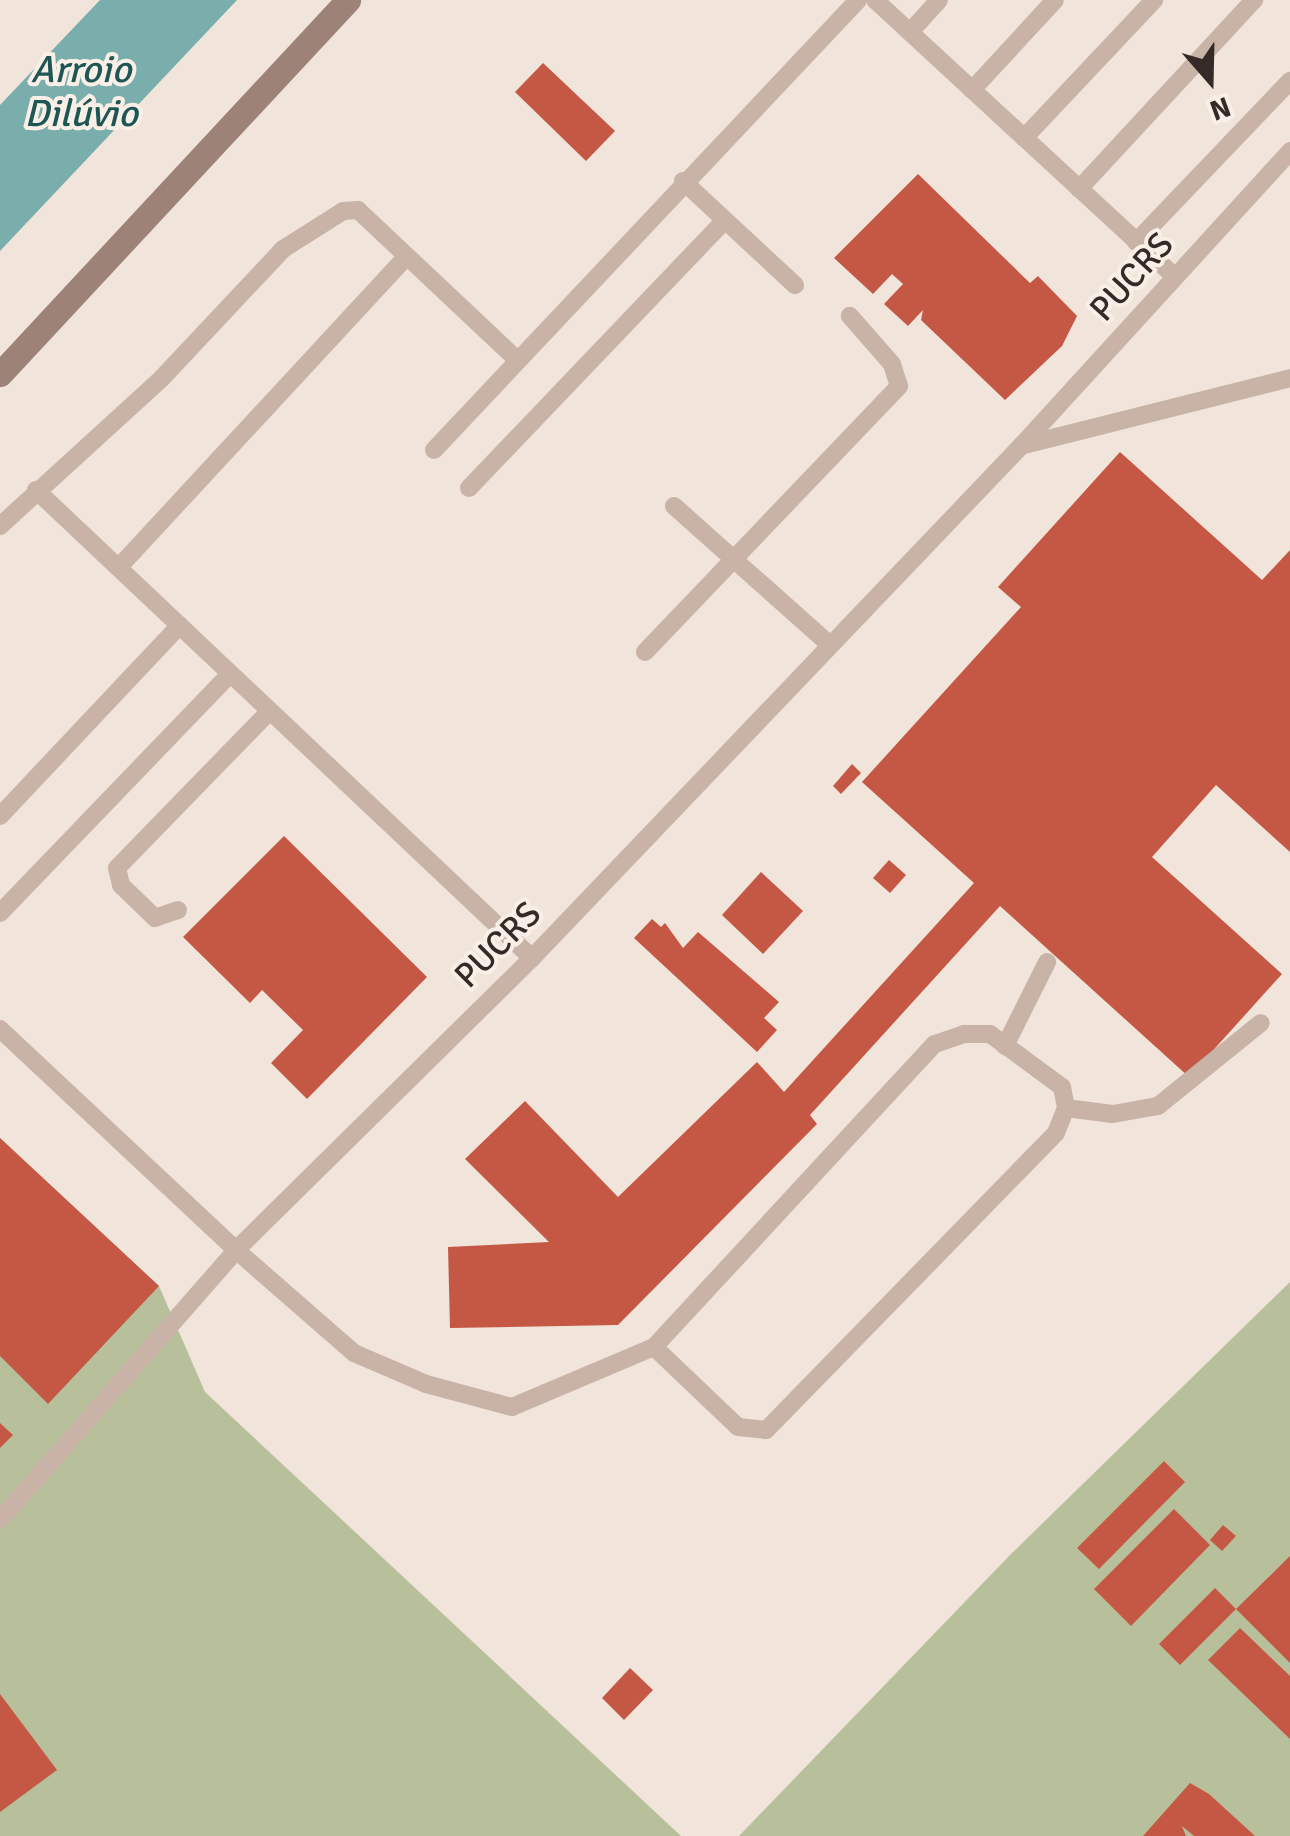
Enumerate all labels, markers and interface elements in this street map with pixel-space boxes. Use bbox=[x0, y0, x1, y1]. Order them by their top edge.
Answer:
north arrow bbox=[1160, 30, 1260, 130]
water label: Arroio Dilúvio bbox=[24, 47, 138, 136]
text: N bbox=[1205, 89, 1235, 127]
street label: PUCRS bbox=[1081, 224, 1183, 330]
street label: PUCRS bbox=[446, 893, 550, 997]

